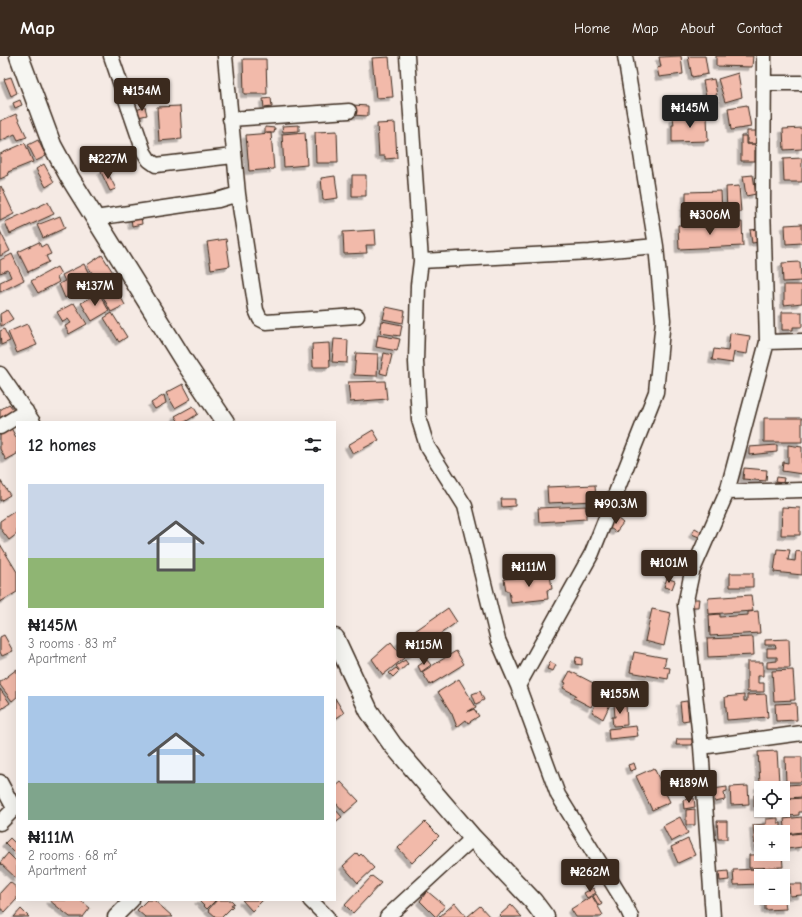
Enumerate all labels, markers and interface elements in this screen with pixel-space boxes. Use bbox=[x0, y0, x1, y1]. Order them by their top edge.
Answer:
text: Map bbox=[20, 17, 55, 39]
text: Home bbox=[574, 20, 610, 37]
text: Map bbox=[632, 20, 658, 37]
text: About bbox=[680, 20, 715, 37]
text: Contact bbox=[737, 20, 782, 37]
pin: ₦154M bbox=[114, 78, 170, 112]
text: ₦154M bbox=[123, 83, 161, 98]
pin: ₦145M bbox=[662, 95, 718, 129]
text: ₦145M bbox=[671, 100, 709, 115]
pin: ₦227M bbox=[80, 146, 136, 180]
text: ₦227M bbox=[89, 151, 127, 166]
pin: ₦306M bbox=[682, 202, 738, 236]
text: ₦306M bbox=[690, 207, 730, 222]
pin: ₦137M bbox=[67, 273, 123, 307]
text: ₦137M bbox=[76, 278, 114, 293]
icon: filters bbox=[302, 434, 324, 456]
text: 12 homes bbox=[28, 436, 96, 455]
pin: ₦90.3M bbox=[583, 491, 649, 525]
text: ₦90.3M bbox=[595, 496, 637, 511]
icon: home bbox=[140, 510, 212, 582]
pin: ₦101M bbox=[641, 550, 697, 584]
pin: ₦111M bbox=[501, 554, 557, 588]
text: ₦101M bbox=[650, 555, 688, 570]
text: ₦111M bbox=[511, 559, 547, 574]
text: ₦145M bbox=[28, 616, 78, 635]
pin: ₦115M bbox=[396, 632, 452, 666]
text: 3 rooms · 83 m² bbox=[28, 636, 116, 651]
text: ₦115M bbox=[406, 637, 443, 652]
text: Apartment bbox=[28, 651, 86, 666]
pin: ₦155M bbox=[592, 681, 648, 715]
text: ₦155M bbox=[601, 686, 639, 701]
icon: home bbox=[140, 722, 212, 794]
pin: ₦189M bbox=[661, 770, 717, 804]
text: ₦189M bbox=[670, 775, 708, 790]
map controls bbox=[754, 781, 790, 905]
button: locate bbox=[754, 781, 790, 817]
button: + bbox=[754, 825, 790, 861]
text: ₦111M bbox=[28, 828, 74, 847]
text: 2 rooms · 68 m² bbox=[28, 848, 117, 863]
pin: ₦262M bbox=[562, 859, 618, 893]
text: Apartment bbox=[28, 863, 86, 878]
text: ₦262M bbox=[570, 864, 610, 879]
button: − bbox=[754, 869, 790, 905]

